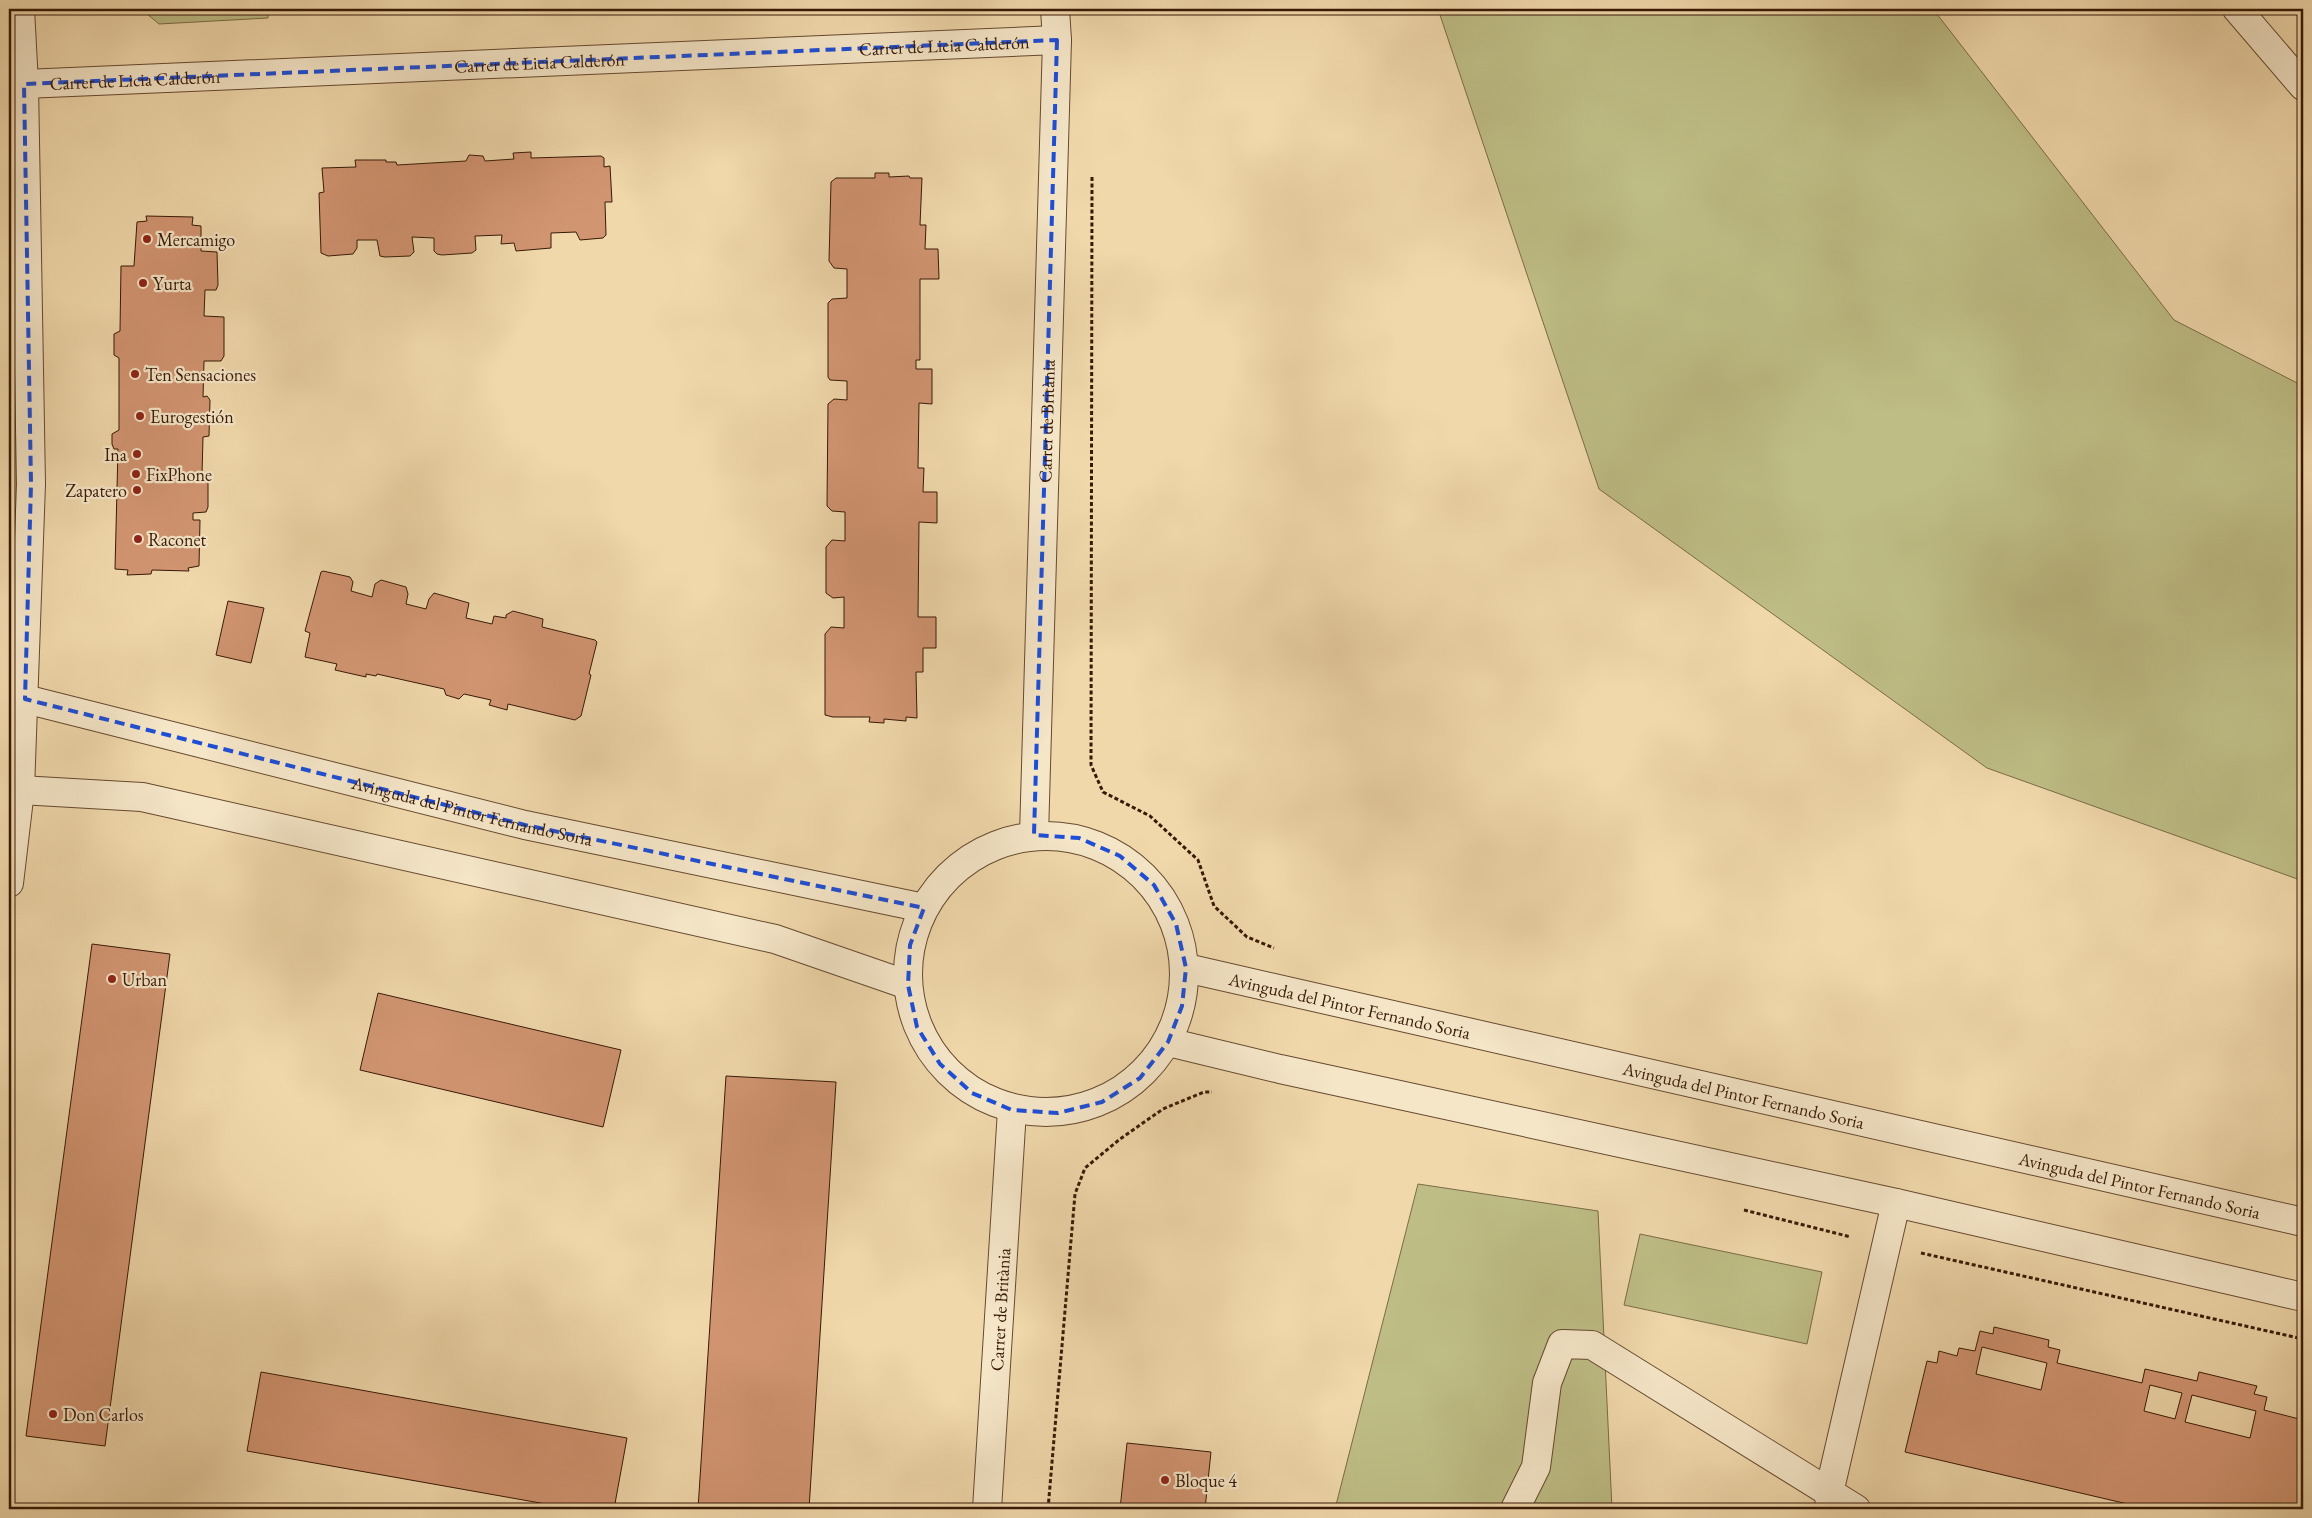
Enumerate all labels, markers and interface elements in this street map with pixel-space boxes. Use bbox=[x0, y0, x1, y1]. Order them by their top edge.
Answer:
street label: Carrer de Licia Calderón bbox=[858, 30, 1030, 60]
street label: Carrer de Licia Calderón bbox=[454, 47, 626, 77]
street label: Carrer de Licia Calderón bbox=[49, 64, 221, 94]
place label: Mercamigo bbox=[157, 228, 235, 251]
marker: Mercamigo bbox=[141, 233, 153, 245]
place label: Yurta bbox=[153, 272, 193, 295]
marker: Yurta bbox=[137, 277, 149, 289]
street label: Carrer de Britània bbox=[1033, 358, 1059, 483]
place label: Ten Sensaciones bbox=[145, 363, 256, 386]
marker: Ten Sensaciones bbox=[129, 368, 141, 380]
place label: Eurogestión bbox=[150, 405, 234, 428]
marker: Eurogestión bbox=[134, 410, 146, 422]
place label: Ina bbox=[104, 443, 128, 466]
marker: Ina bbox=[131, 448, 143, 460]
place label: FixPhone bbox=[146, 463, 212, 486]
marker: FixPhone bbox=[130, 468, 142, 480]
place label: Zapatero bbox=[65, 479, 127, 502]
marker: Zapatero bbox=[131, 484, 143, 496]
place label: Raconet bbox=[148, 528, 206, 551]
marker: Raconet bbox=[132, 533, 144, 545]
street label: Avinguda del Pintor Fernando Soria bbox=[349, 770, 596, 850]
street label: Avinguda del Pintor Fernando Soria bbox=[1226, 966, 1474, 1044]
place label: Urban bbox=[122, 968, 167, 991]
marker: Urban bbox=[106, 973, 118, 985]
street label: Avinguda del Pintor Fernando Soria bbox=[1620, 1056, 1868, 1134]
street label: Avinguda del Pintor Fernando Soria bbox=[2016, 1146, 2263, 1224]
street label: Carrer de Britània bbox=[984, 1246, 1015, 1372]
place label: Don Carlos bbox=[63, 1403, 144, 1426]
marker: Don Carlos bbox=[47, 1408, 59, 1420]
place label: Bloque 4 bbox=[1175, 1469, 1237, 1492]
marker: Bloque 4 bbox=[1159, 1474, 1171, 1486]

